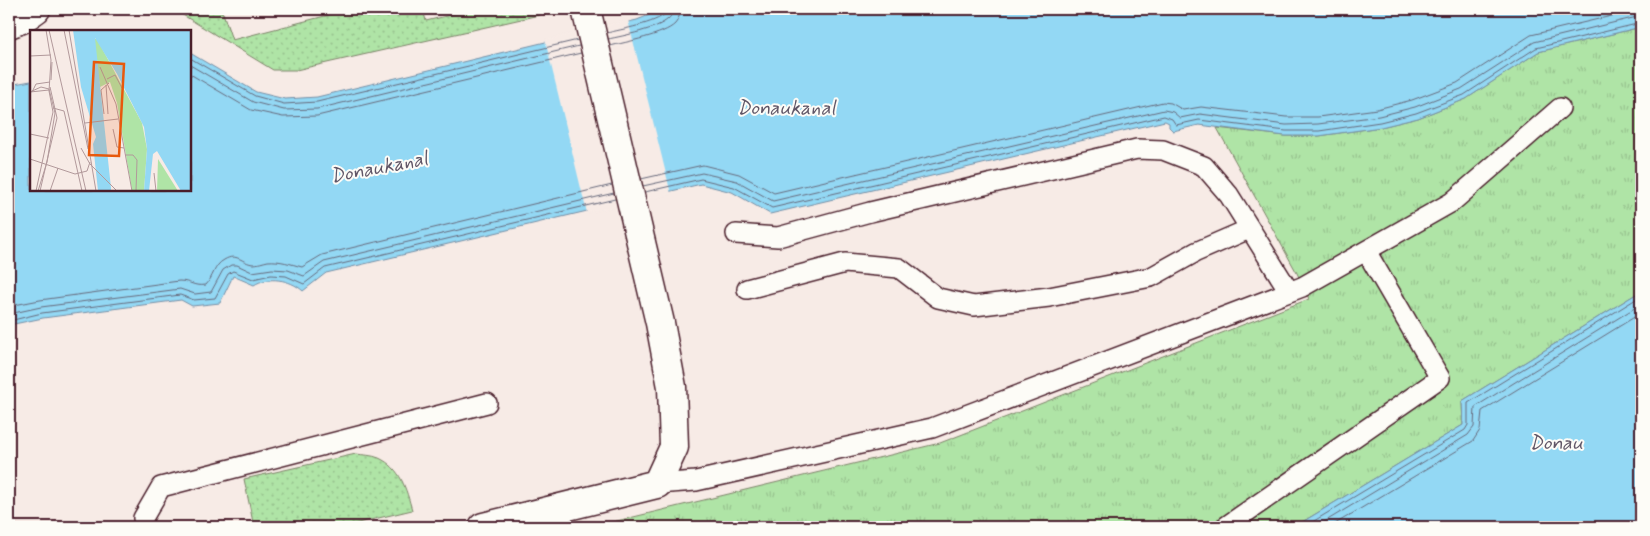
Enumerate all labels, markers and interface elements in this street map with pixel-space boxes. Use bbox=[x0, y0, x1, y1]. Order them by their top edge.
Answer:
inset map bbox=[30, 30, 191, 191]
water label: Donaukanal bbox=[737, 95, 837, 122]
water label: Donaukanal bbox=[328, 145, 432, 191]
water label: Donau bbox=[1529, 430, 1583, 457]

